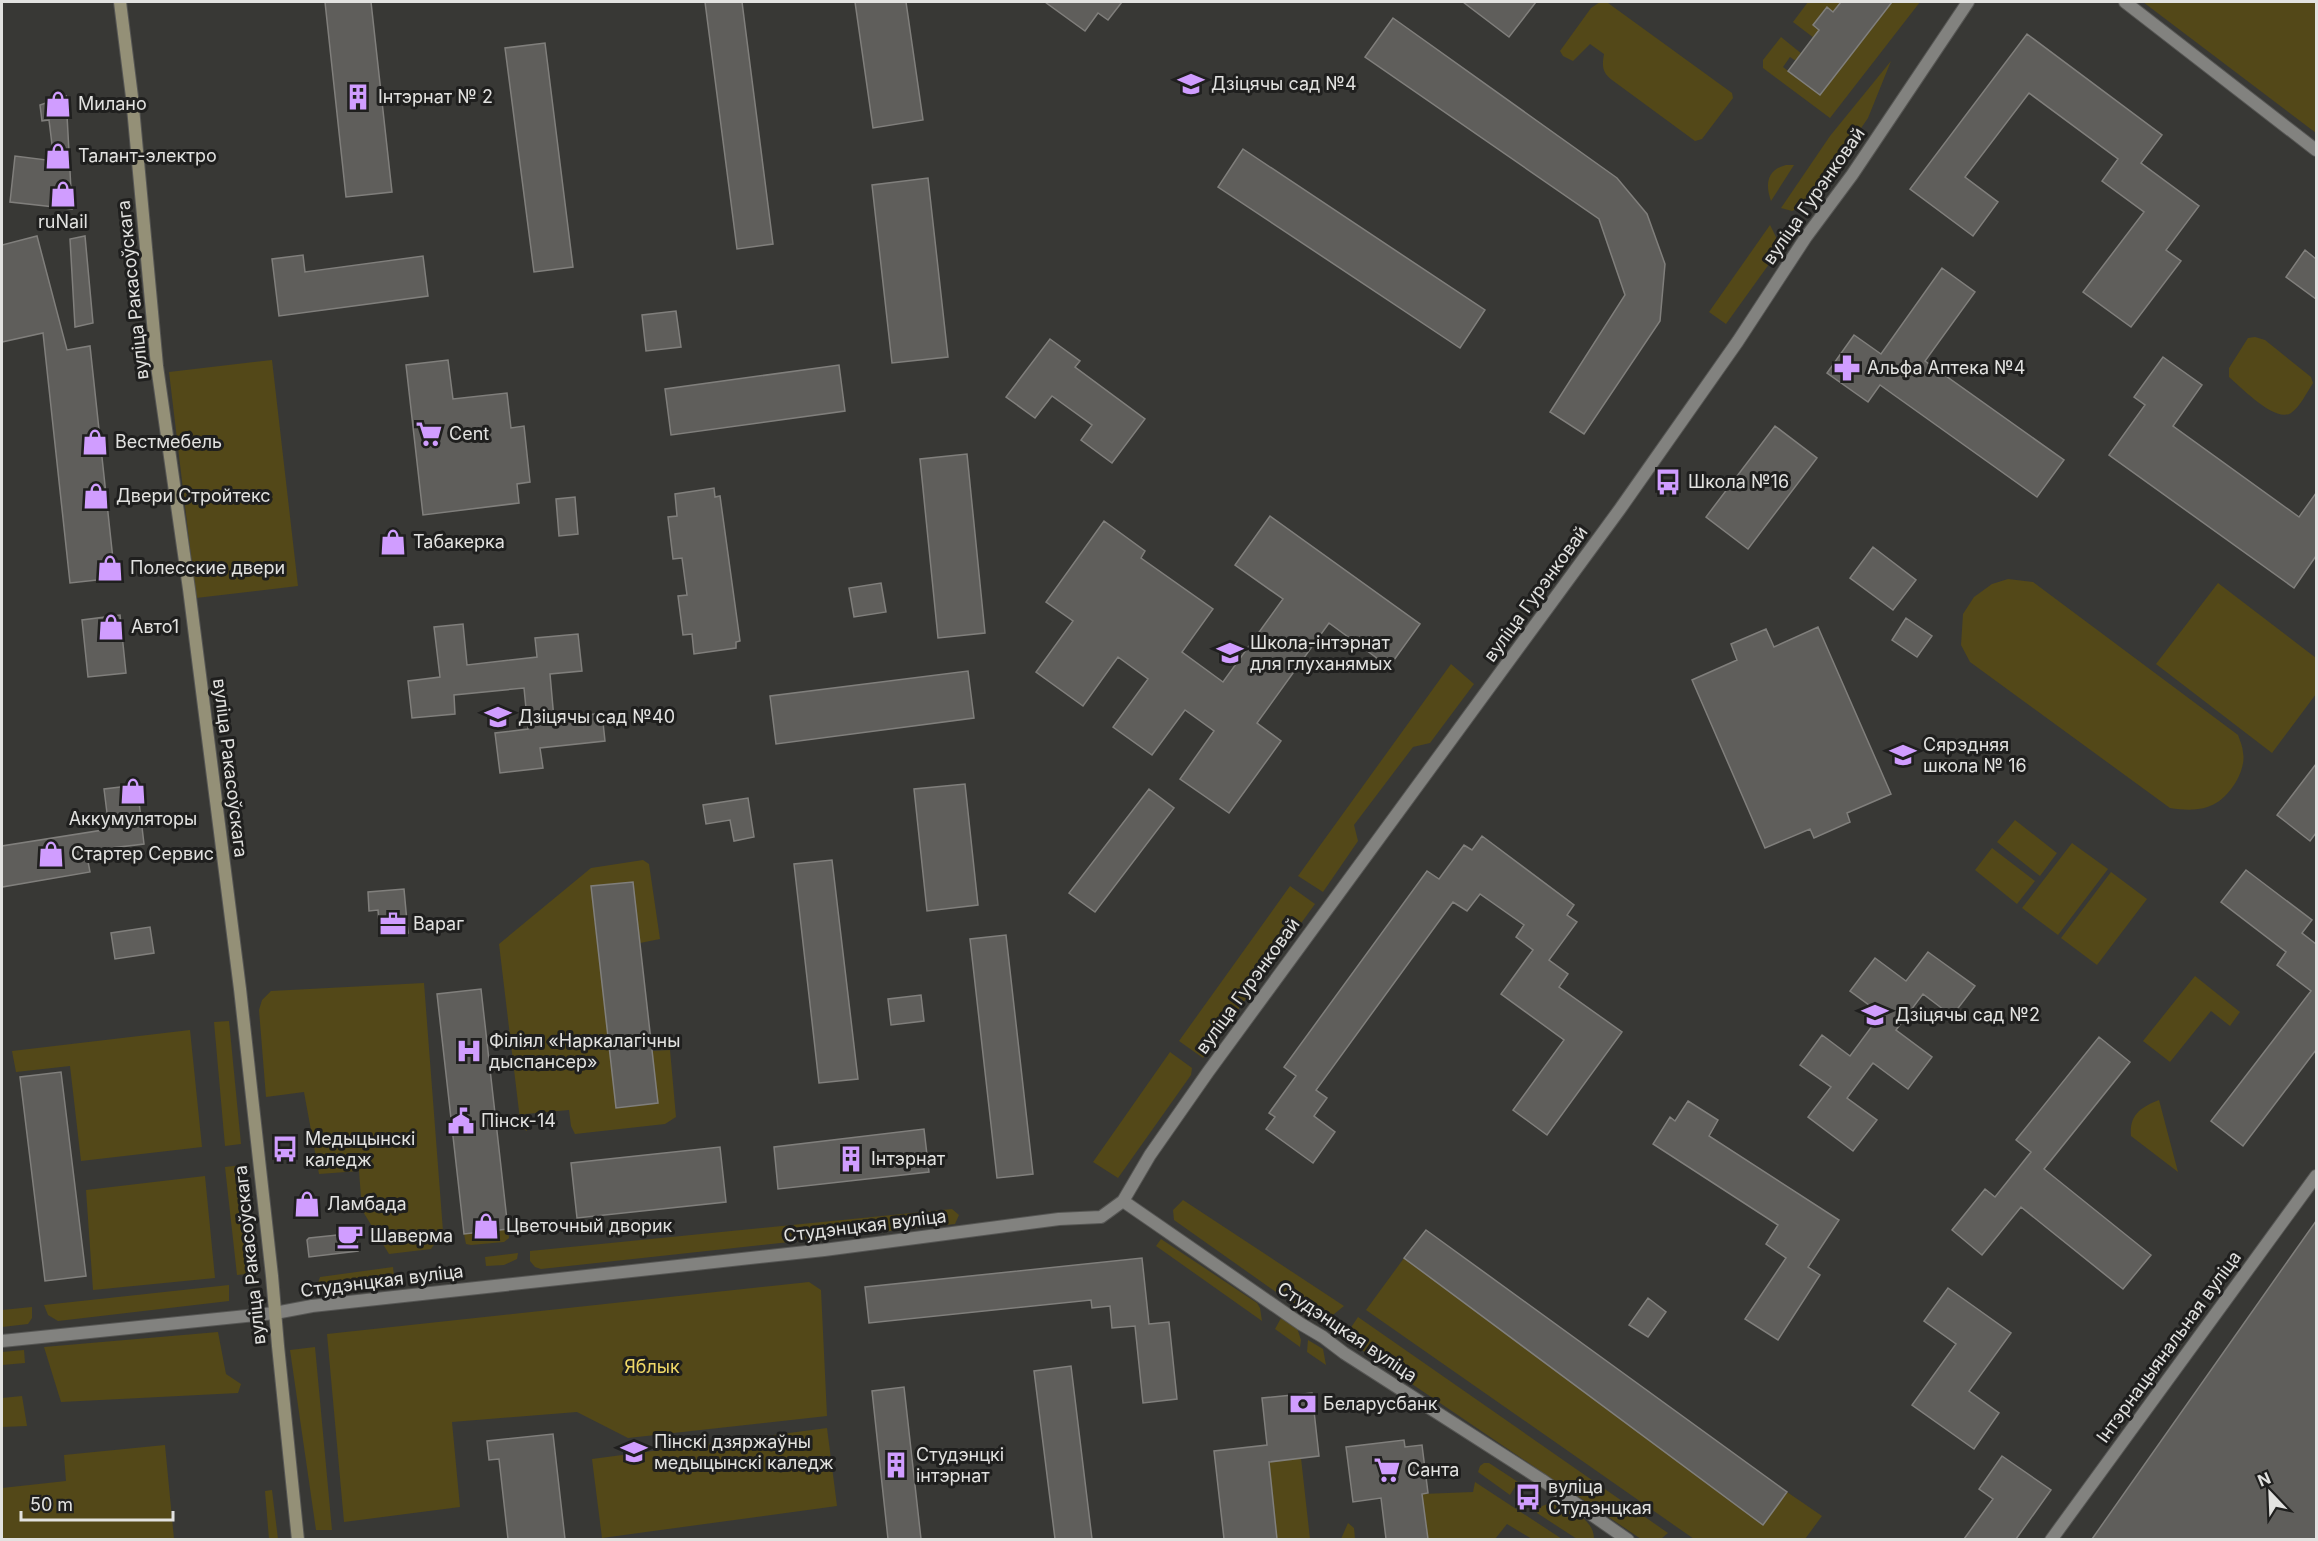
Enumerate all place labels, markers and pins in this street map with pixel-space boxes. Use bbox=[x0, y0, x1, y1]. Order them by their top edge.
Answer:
school or university icon: Дзіцячы сад №4 bbox=[1176, 69, 1206, 99]
place label: Дзіцячы сад №4 bbox=[1211, 73, 1357, 94]
building icon: Інтэрнат № 2 bbox=[343, 82, 373, 112]
place label: Інтэрнат № 2 bbox=[378, 86, 493, 107]
shop icon: Милано bbox=[43, 89, 73, 119]
place label: Милано bbox=[78, 93, 147, 114]
shop icon: Талант-электро bbox=[43, 141, 73, 171]
place label: Талант-электро bbox=[78, 145, 217, 166]
shop icon: ruNail bbox=[48, 179, 78, 209]
place label: ruNail bbox=[38, 211, 88, 232]
pharmacy icon: Альфа Аптека №4 bbox=[1832, 353, 1862, 383]
place label: Альфа Аптека №4 bbox=[1867, 357, 2025, 378]
supermarket icon: Cent bbox=[414, 419, 444, 449]
place label: Cent bbox=[449, 423, 489, 444]
shop icon: Вестмебель bbox=[80, 427, 110, 457]
place label: Вестмебель bbox=[115, 431, 222, 452]
bus stop icon: Школа №16 bbox=[1653, 467, 1683, 497]
place label: Школа №16 bbox=[1688, 471, 1789, 492]
shop icon: Двери Стройтекс bbox=[81, 481, 111, 511]
place label: Двери Стройтекс bbox=[116, 485, 271, 506]
shop icon: Табакерка bbox=[378, 527, 408, 557]
place label: Табакерка bbox=[413, 531, 505, 552]
shop icon: Полесские двери bbox=[95, 553, 125, 583]
place label: Полесские двери bbox=[130, 557, 285, 578]
shop icon: Авто1 bbox=[96, 612, 126, 642]
place label: Авто1 bbox=[131, 616, 179, 637]
place label: Школа-інтэрнат для глуханямых bbox=[1250, 632, 1392, 674]
school or university icon: Школа-інтэрнат для глуханямых bbox=[1215, 638, 1245, 668]
school or university icon: Дзіцячы сад №40 bbox=[483, 702, 513, 732]
place label: Дзіцячы сад №40 bbox=[518, 706, 675, 727]
place label: Сярэдняя школа № 16 bbox=[1923, 734, 2027, 776]
school or university icon: Сярэдняя школа № 16 bbox=[1888, 740, 1918, 770]
shop icon: Аккумуляторы bbox=[118, 776, 148, 806]
place label: Аккумуляторы bbox=[69, 808, 197, 829]
shop icon: Стартер Сервис bbox=[36, 839, 66, 869]
place label: Стартер Сервис bbox=[71, 843, 214, 864]
office icon: Вараг bbox=[378, 909, 408, 939]
place label: Вараг bbox=[413, 913, 464, 934]
school or university icon: Дзіцячы сад №2 bbox=[1860, 1000, 1890, 1030]
place label: Дзіцячы сад №2 bbox=[1895, 1004, 2040, 1025]
place label: Філіял «Наркалагічны дыспансер» bbox=[489, 1030, 680, 1072]
hospital icon: Філіял «Наркалагічны дыспансер» bbox=[454, 1036, 484, 1066]
public building icon: Пінск-14 bbox=[446, 1106, 476, 1136]
place label: Пінск-14 bbox=[481, 1110, 556, 1131]
place label: Медыцынскі каледж bbox=[305, 1128, 415, 1170]
bus stop icon: Медыцынскі каледж bbox=[270, 1134, 300, 1164]
building icon: Інтэрнат bbox=[836, 1144, 866, 1174]
place label: Інтэрнат bbox=[871, 1148, 946, 1169]
shop icon: Ламбада bbox=[292, 1189, 322, 1219]
place label: Ламбада bbox=[327, 1193, 407, 1214]
shop icon: Цветочный дворик bbox=[471, 1211, 501, 1241]
place label: Цветочный дворик bbox=[506, 1215, 673, 1236]
cafe icon: Шаверма bbox=[335, 1221, 365, 1251]
place label: Шаверма bbox=[370, 1225, 453, 1246]
bank icon: Беларусбанк bbox=[1288, 1389, 1318, 1419]
place label: Беларусбанк bbox=[1323, 1393, 1438, 1414]
place label: Пінскі дзяржаўны медыцынскі каледж bbox=[654, 1431, 834, 1473]
school or university icon: Пінскі дзяржаўны медыцынскі каледж bbox=[619, 1437, 649, 1467]
place label: Студэнцкі інтэрнат bbox=[916, 1444, 1004, 1486]
building icon: Студэнцкі інтэрнат bbox=[881, 1450, 911, 1480]
supermarket icon: Санта bbox=[1372, 1455, 1402, 1485]
place label: Санта bbox=[1407, 1459, 1459, 1480]
place label: вуліца Студэнцкая bbox=[1548, 1476, 1652, 1518]
bus stop icon: вуліца Студэнцкая bbox=[1513, 1482, 1543, 1512]

